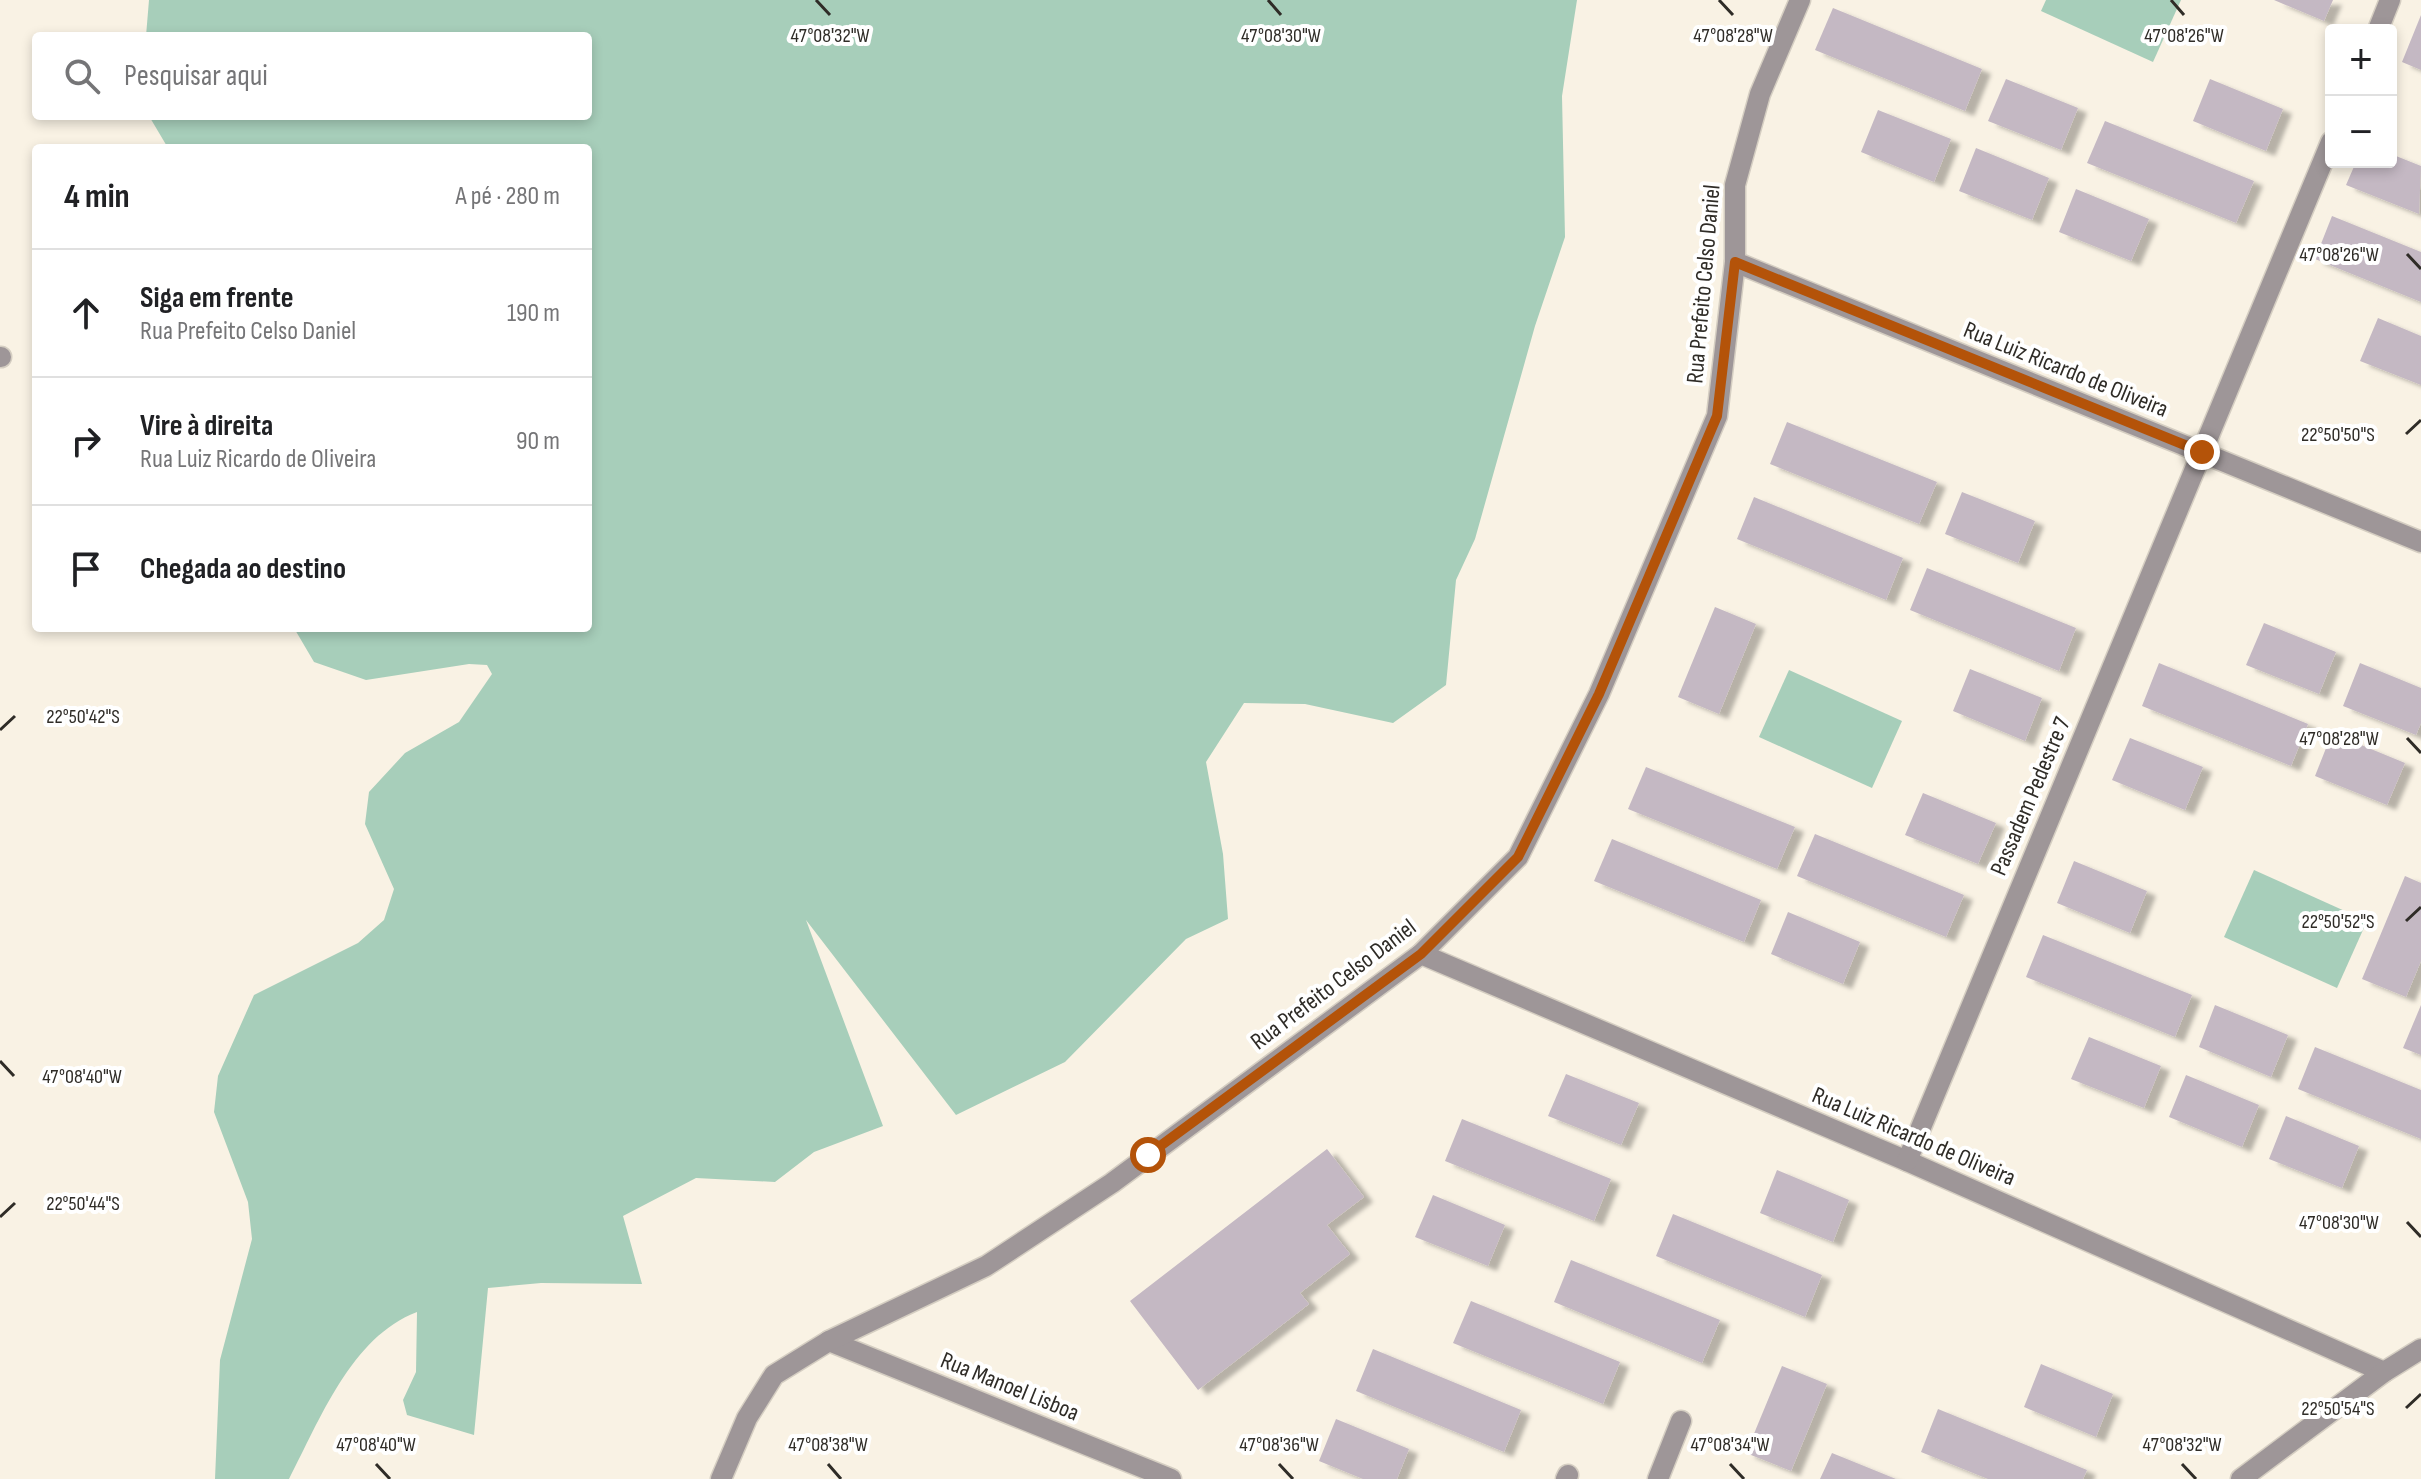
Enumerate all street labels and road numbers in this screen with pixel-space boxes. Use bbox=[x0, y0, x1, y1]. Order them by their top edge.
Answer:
street label: Rua Prefeito Celso Daniel bbox=[1680, 183, 1727, 385]
street label: Rua Luiz Ricardo de Oliveira bbox=[1959, 315, 2172, 424]
street label: Passadem Pedestre 7 bbox=[1984, 712, 2077, 880]
street label: Rua Prefeito Celso Daniel bbox=[1245, 913, 1422, 1056]
street label: Rua Luiz Ricardo de Oliveira bbox=[1808, 1081, 2020, 1192]
street label: Rua Manoel Lisboa bbox=[936, 1345, 1083, 1427]

